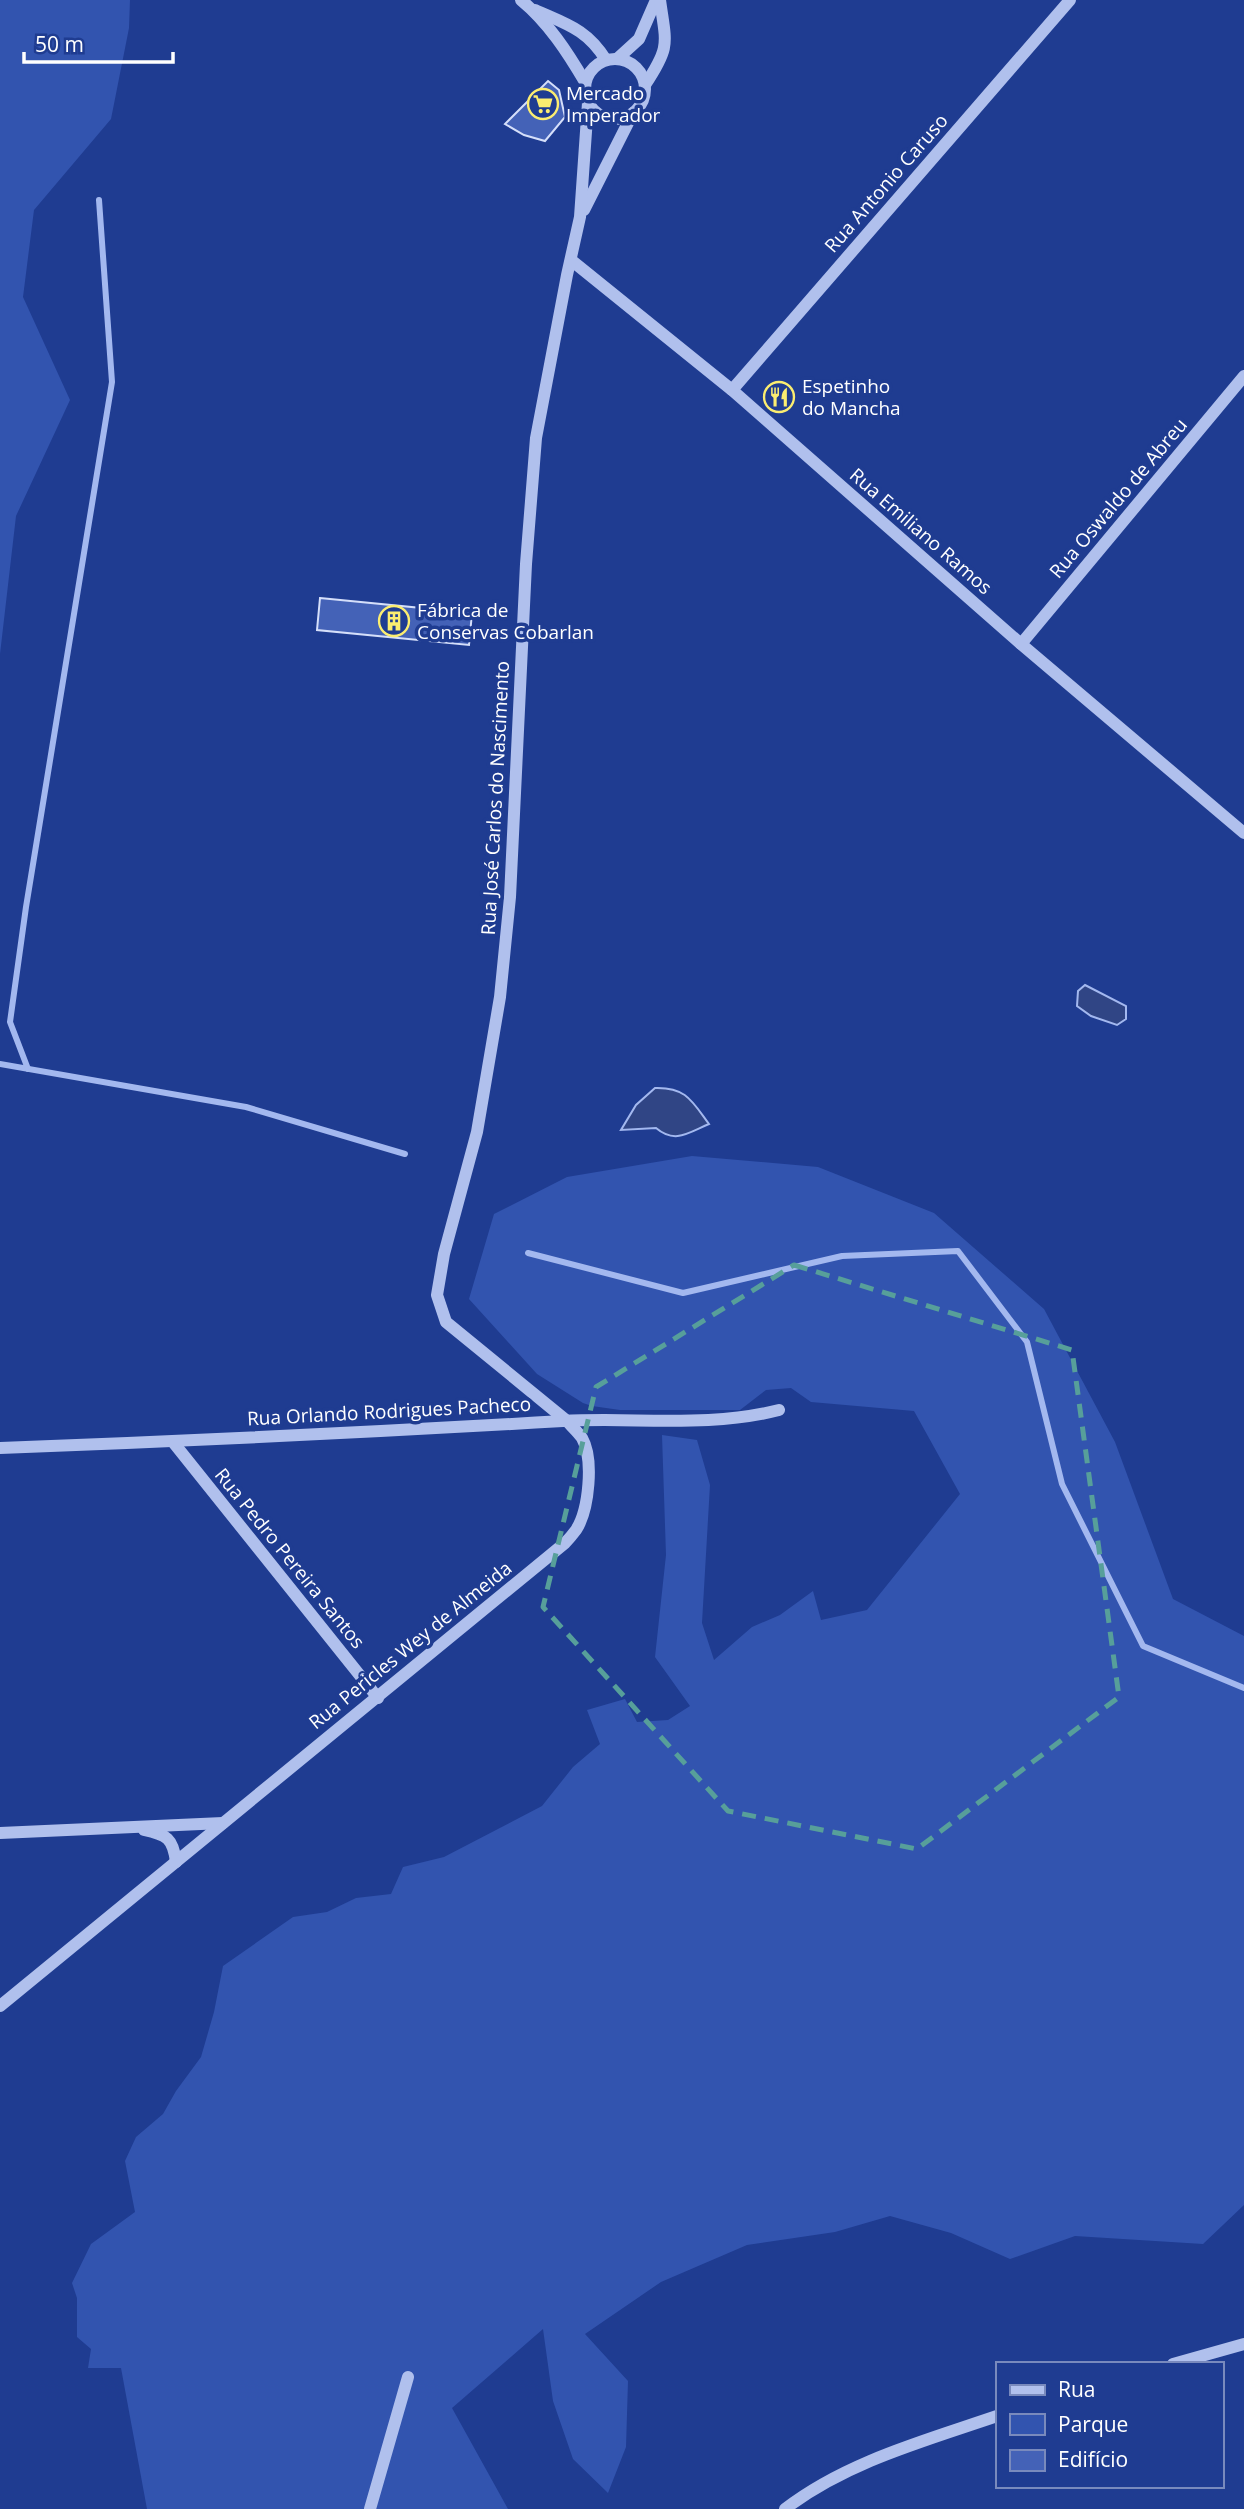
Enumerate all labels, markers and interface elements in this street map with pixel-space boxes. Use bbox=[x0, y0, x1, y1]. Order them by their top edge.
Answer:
scale bar bbox=[24, 21, 173, 65]
text: 50 m bbox=[35, 30, 84, 58]
place label: Mercado Imperador bbox=[566, 80, 661, 128]
supermarket icon: Mercado Imperador bbox=[526, 87, 560, 121]
street label: Rua Antonio Caruso bbox=[818, 108, 954, 258]
place label: Espetinho do Mancha bbox=[802, 373, 901, 421]
restaurant icon: Espetinho do Mancha bbox=[762, 380, 796, 414]
street label: Rua Oswaldo de Abreu bbox=[1043, 412, 1193, 584]
street label: Rua Emiliano Ramos bbox=[844, 462, 998, 600]
place label: Fábrica de Conservas Cobarlan bbox=[417, 597, 594, 645]
building icon: Fábrica de Conservas Cobarlan bbox=[377, 604, 411, 638]
street label: Rua José Carlos do Nascimento bbox=[475, 660, 515, 936]
street label: Rua Orlando Rodrigues Pacheco bbox=[246, 1391, 532, 1431]
street label: Rua Pedro Pereira Santos bbox=[209, 1462, 371, 1654]
street label: Rua Pericles Wey de Almeida bbox=[303, 1555, 517, 1735]
legend bbox=[996, 2362, 1223, 2488]
text: Rua bbox=[1058, 2375, 1096, 2403]
text: Parque bbox=[1058, 2410, 1128, 2438]
text: Edifício bbox=[1058, 2445, 1128, 2473]

